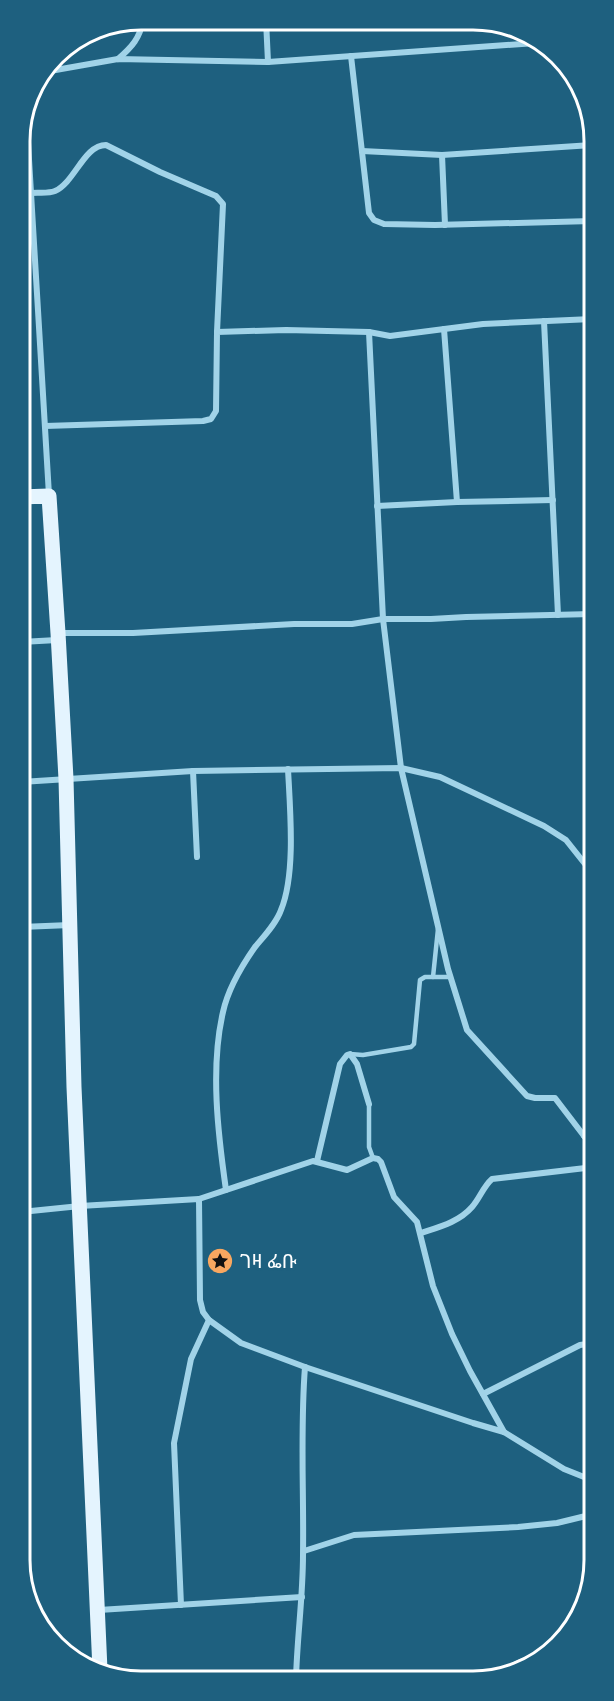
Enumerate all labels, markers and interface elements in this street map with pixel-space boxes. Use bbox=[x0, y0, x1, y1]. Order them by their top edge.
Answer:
place icon: ገዛ ፌቡ bbox=[205, 1246, 235, 1276]
place label: ገዛ ፌቡ bbox=[240, 1249, 297, 1273]

